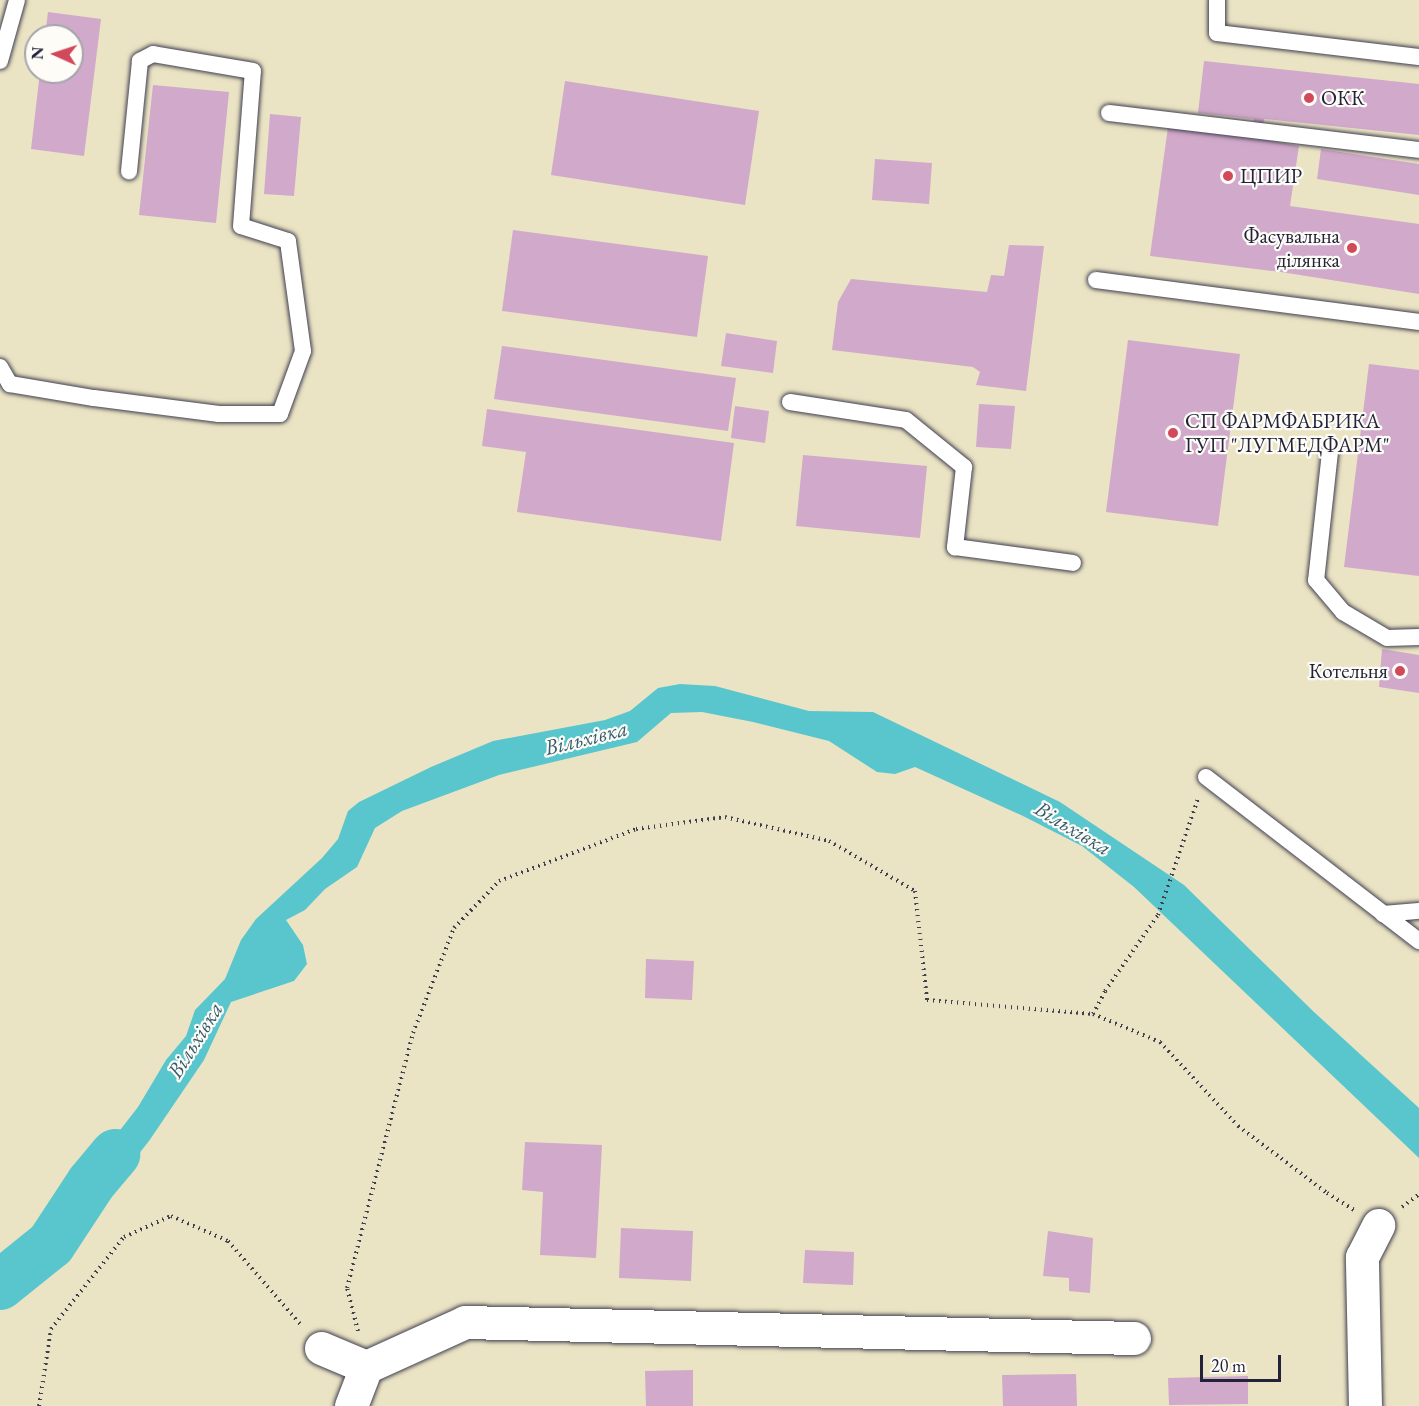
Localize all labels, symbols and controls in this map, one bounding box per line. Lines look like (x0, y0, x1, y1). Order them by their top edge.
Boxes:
north arrow (24, 24, 84, 84)
text: N (27, 46, 48, 60)
place label: ОКК (1321, 85, 1365, 111)
marker: ОКК (1302, 91, 1316, 105)
place label: ЦПИР (1240, 163, 1302, 189)
marker: ЦПИР (1221, 169, 1235, 183)
place label: Фасувальна ділянка (1243, 223, 1340, 273)
marker: Фасувальна ділянка (1345, 241, 1359, 255)
place label: СП ФАРМФАБРИКА ГУП "ЛУГМЕДФАРМ" (1185, 408, 1390, 458)
marker: СП ФАРМФАБРИКА ГУП "ЛУГМЕДФАРМ" (1166, 426, 1180, 440)
place label: Котельня (1309, 658, 1388, 684)
marker: Котельня (1393, 664, 1407, 678)
water label: Вільхівка (542, 715, 630, 761)
water label: Вільхівка (1030, 795, 1116, 861)
water label: Вільхівка (161, 997, 229, 1083)
scale bar (1203, 1343, 1284, 1381)
text: 20 m (1211, 1354, 1246, 1377)

